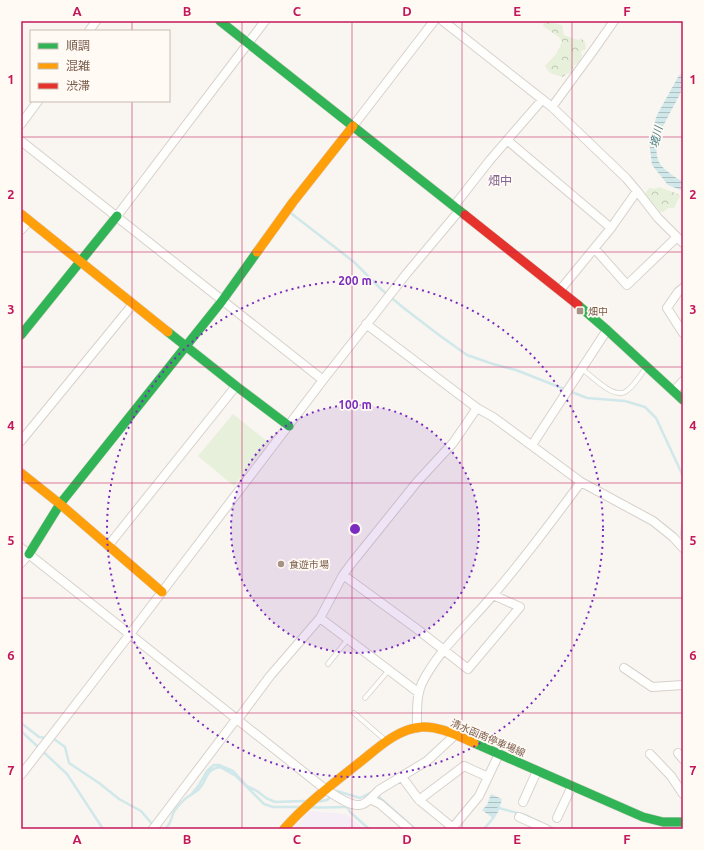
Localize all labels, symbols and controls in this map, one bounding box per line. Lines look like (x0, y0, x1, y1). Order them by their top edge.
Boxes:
text: A (72, 4, 82, 18)
text: B (183, 4, 192, 18)
text: C (293, 4, 302, 18)
text: D (402, 4, 412, 18)
text: E (513, 4, 521, 18)
text: F (623, 4, 631, 18)
legend (30, 30, 170, 102)
text: 順調 (66, 39, 90, 52)
text: 混雑 (66, 59, 90, 72)
text: 1 (7, 72, 15, 86)
text: 1 (689, 72, 697, 86)
text: 渋滞 (66, 79, 90, 92)
water label: 境川 (648, 124, 665, 149)
district label: 畑中 (488, 174, 512, 187)
text: 2 (7, 187, 15, 201)
text: 2 (689, 187, 697, 201)
text: 200 m (338, 274, 372, 287)
text: 3 (7, 302, 15, 316)
text: 3 (689, 302, 697, 316)
marker: 畑中 (575, 306, 585, 316)
place label: 畑中 (588, 306, 608, 317)
text: 100 m (338, 398, 372, 411)
text: 4 (7, 418, 15, 432)
text: 4 (689, 418, 697, 432)
centre of rings (348, 522, 362, 536)
text: 5 (7, 533, 15, 547)
text: 5 (689, 533, 697, 547)
marker: 食遊市場 (276, 559, 286, 569)
place label: 食遊市場 (289, 559, 329, 570)
text: 6 (7, 648, 15, 662)
text: 6 (689, 648, 697, 662)
street label: 清水函南停車場線 (449, 717, 527, 759)
text: 7 (7, 763, 15, 777)
text: 7 (689, 763, 697, 777)
text: A (72, 832, 82, 846)
text: B (183, 832, 192, 846)
text: C (293, 832, 302, 846)
text: D (402, 832, 412, 846)
text: E (513, 832, 521, 846)
text: F (623, 832, 631, 846)

